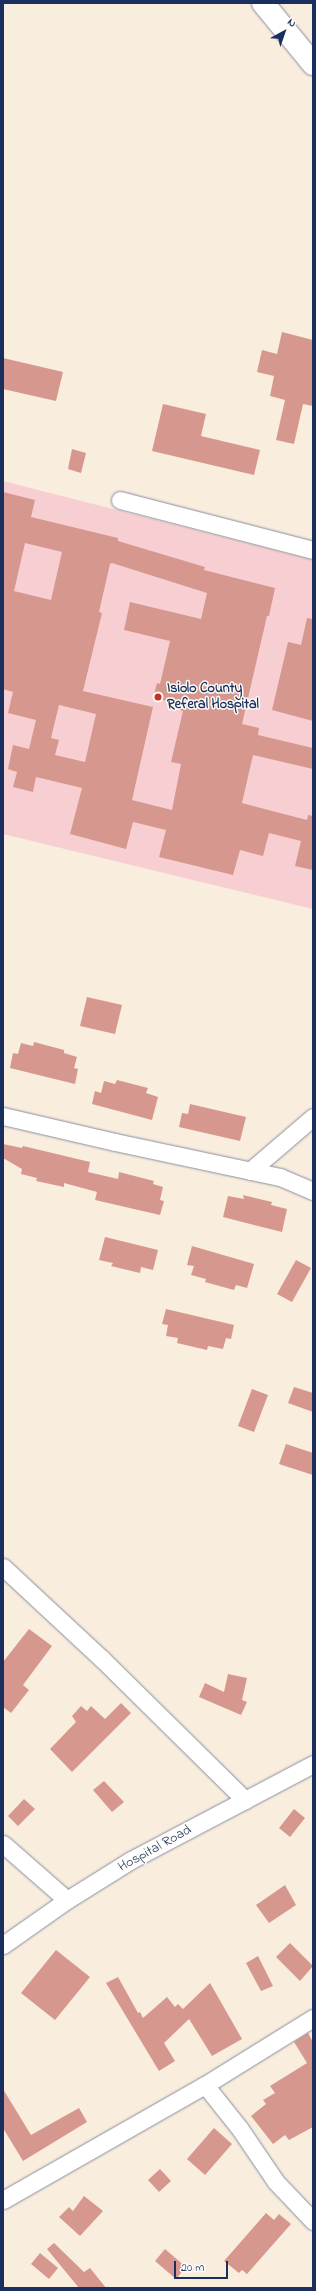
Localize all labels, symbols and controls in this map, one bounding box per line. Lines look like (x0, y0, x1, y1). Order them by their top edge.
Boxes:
north arrow (264, 12, 304, 52)
text: N (284, 14, 300, 31)
place label: Isiolo County Referal Hospital (167, 681, 259, 714)
marker: Isiolo County Referal Hospital (152, 691, 164, 703)
street label: Hospital Road (115, 1822, 195, 1876)
scale bar (176, 2253, 230, 2279)
text: 20 m (181, 2259, 204, 2277)

